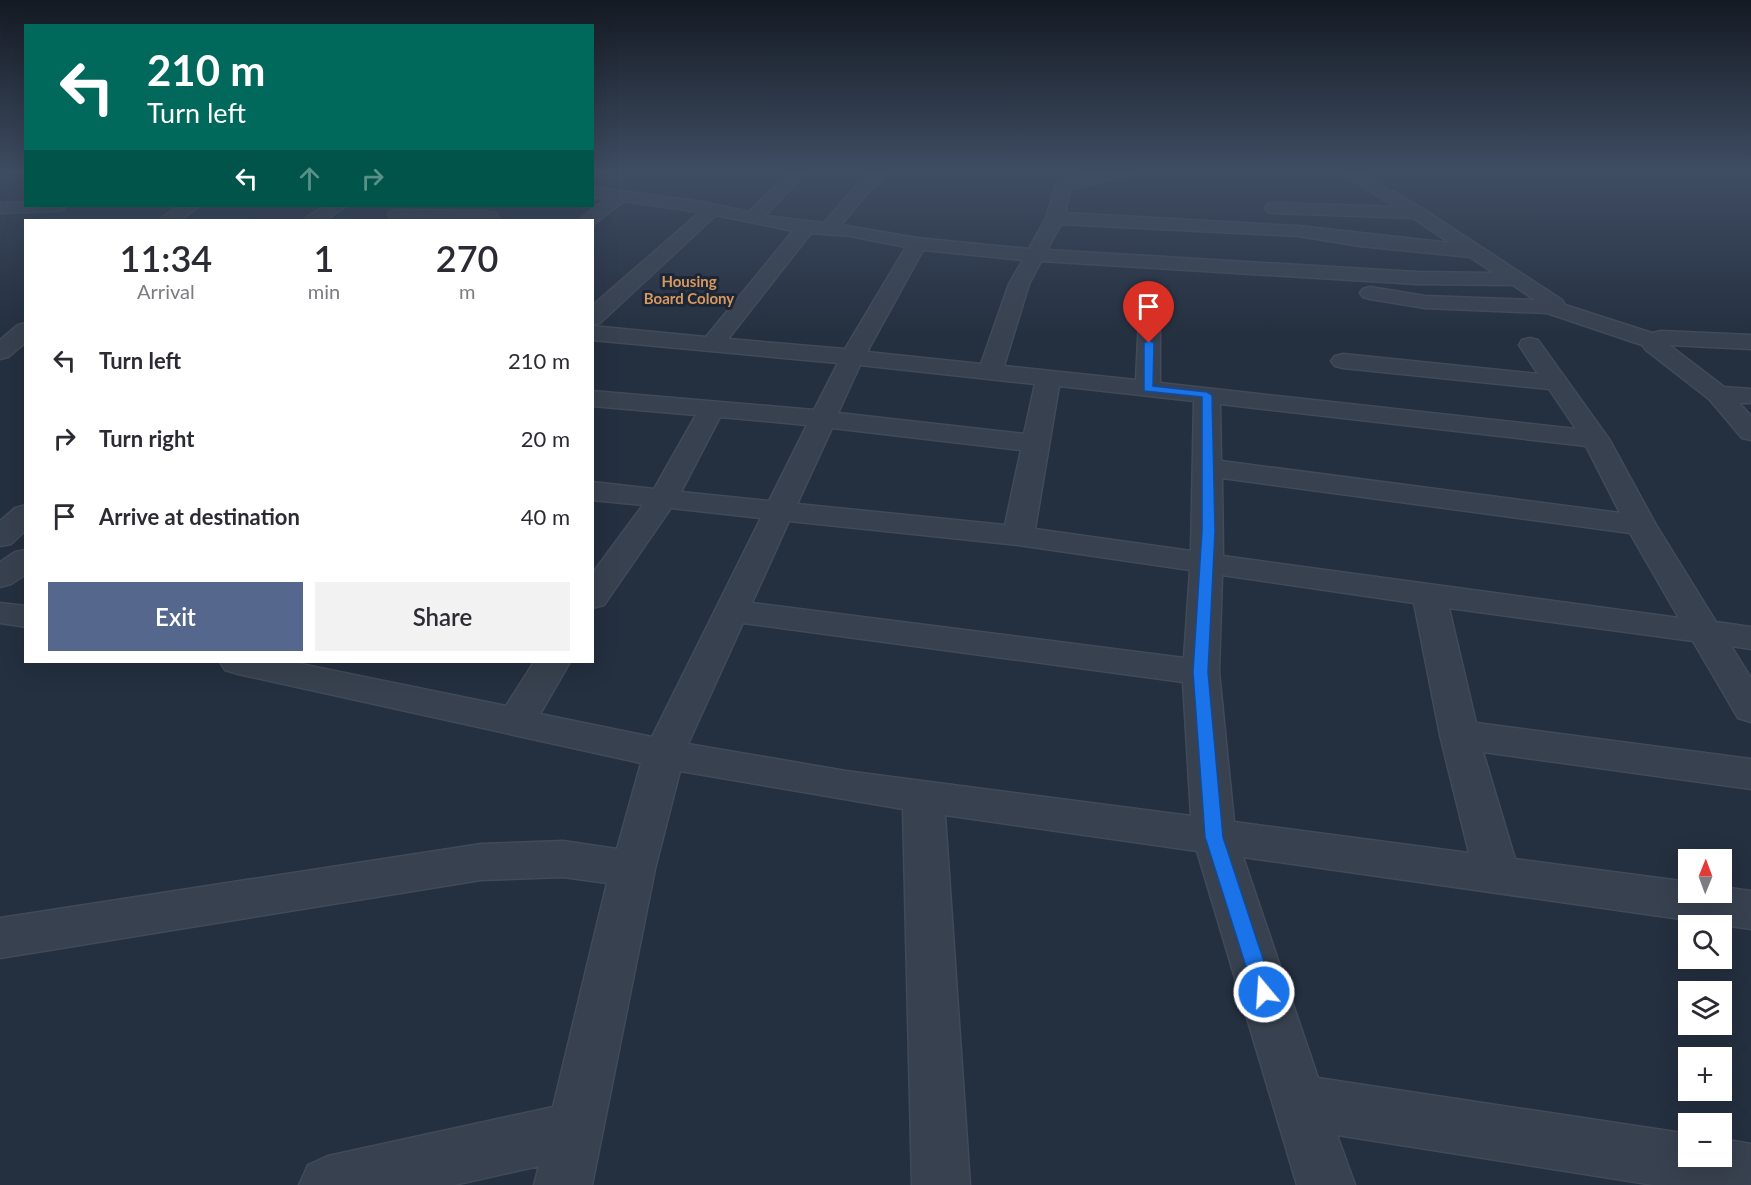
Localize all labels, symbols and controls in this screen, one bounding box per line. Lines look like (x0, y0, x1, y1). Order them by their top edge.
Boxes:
text: 210 m (147, 45, 265, 95)
icon: left (48, 48, 126, 126)
text: Turn left (147, 96, 246, 129)
icon: left (230, 162, 263, 195)
icon: ahead (293, 162, 326, 195)
icon: right (356, 162, 389, 195)
text: 11:34 (120, 236, 212, 280)
text: 1 (314, 236, 334, 280)
text: 270 (436, 236, 498, 280)
district label: Housing Board Colony (644, 272, 734, 307)
text: Arrival (137, 279, 195, 303)
text: min (308, 279, 340, 303)
text: m (459, 279, 475, 303)
pin (1123, 281, 1174, 343)
icon: arrive (1132, 290, 1165, 323)
icon: left (48, 344, 81, 377)
text: Turn left (99, 347, 181, 374)
text: 210 m (508, 347, 570, 374)
icon: right (48, 422, 81, 455)
text: Turn right (99, 425, 194, 452)
text: 20 m (521, 425, 570, 452)
icon: arrive (48, 500, 81, 533)
text: Arrive at destination (99, 503, 300, 530)
text: 40 m (521, 503, 570, 530)
button: Exit (48, 582, 303, 651)
button: Share (315, 582, 570, 651)
north arrow (1678, 849, 1732, 903)
map controls (1678, 849, 1732, 1167)
button: search (1678, 915, 1732, 969)
position arrow (1232, 960, 1296, 1024)
button: layers (1678, 981, 1732, 1035)
button: + (1678, 1047, 1732, 1101)
button: − (1678, 1113, 1732, 1167)

